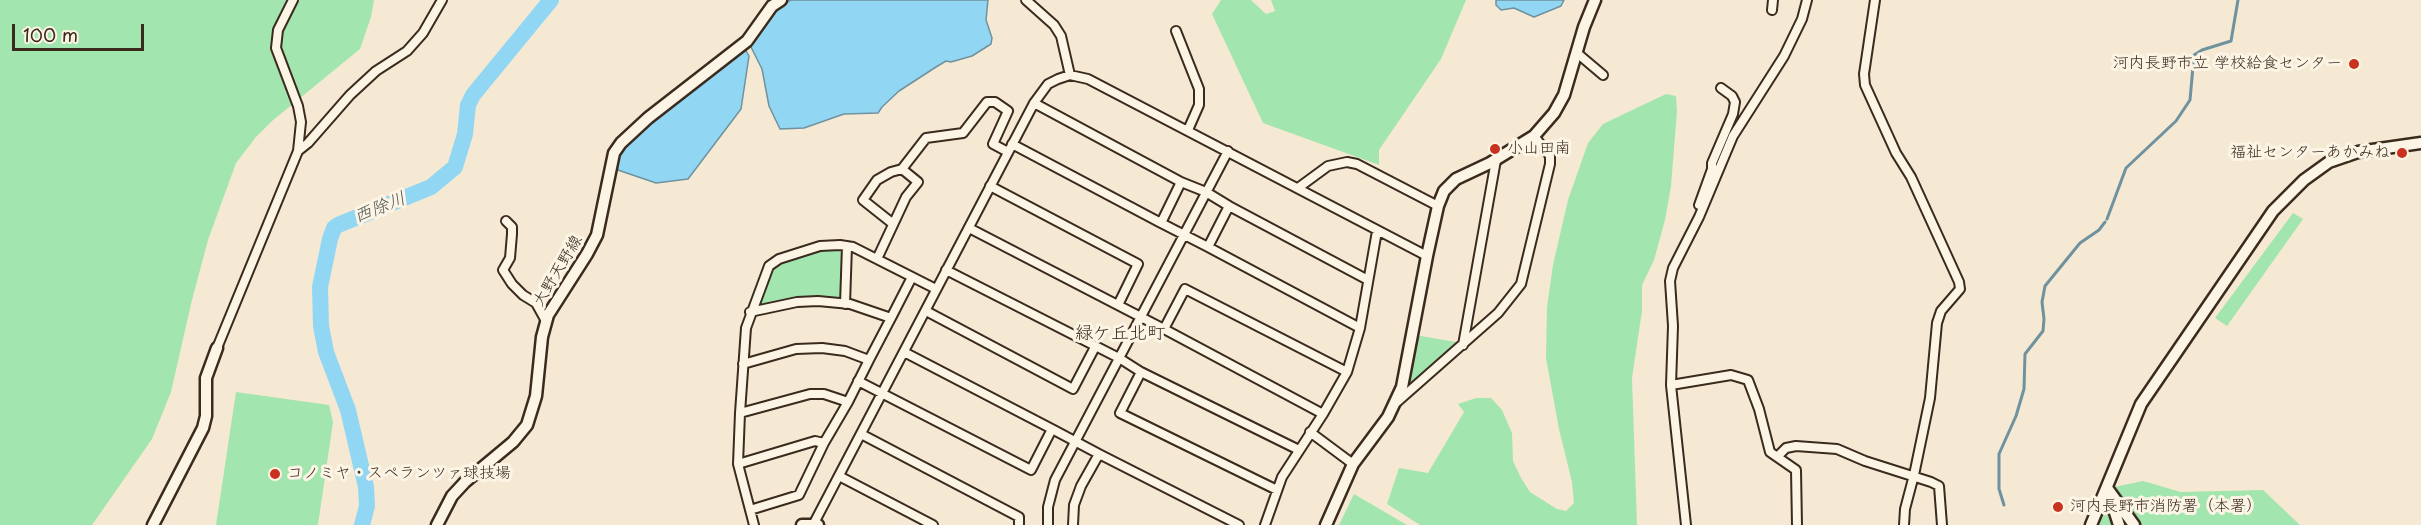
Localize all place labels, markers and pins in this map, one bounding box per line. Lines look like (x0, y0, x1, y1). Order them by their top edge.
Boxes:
place label: 河内長野市立 学校給食センター (2113, 54, 2342, 74)
marker: 河内長野市立 学校給食センター (2347, 57, 2361, 71)
place label: 小山田南 (1507, 139, 1571, 159)
marker: 小山田南 (1488, 142, 1502, 156)
place label: 福祉センターあかみね (2230, 143, 2390, 163)
marker: 福祉センターあかみね (2395, 146, 2409, 160)
place label: コノミヤ・スペランツァ球技場 (287, 464, 511, 484)
marker: コノミヤ・スペランツァ球技場 (268, 467, 282, 481)
place label: 河内長野市消防署（本署） (2070, 497, 2262, 517)
marker: 河内長野市消防署（本署） (2051, 500, 2065, 514)

